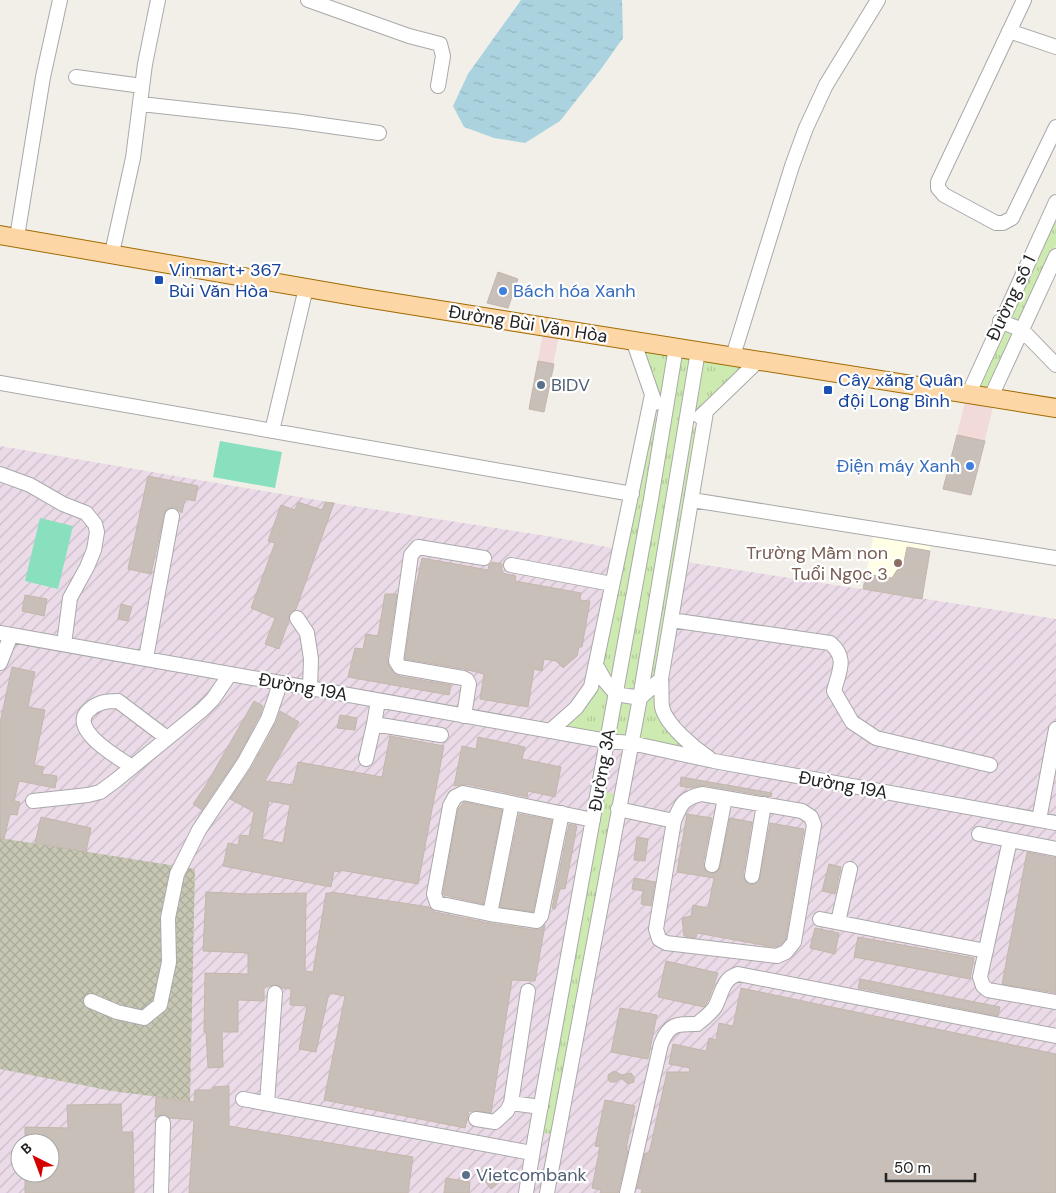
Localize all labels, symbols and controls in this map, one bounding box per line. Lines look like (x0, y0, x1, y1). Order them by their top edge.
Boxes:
street label: Đường số 1 (981, 251, 1041, 345)
place label: Vinmart+ 367 Bùi Văn Hòa (169, 258, 281, 303)
marker: Vinmart+ 367 Bùi Văn Hòa (153, 274, 165, 286)
place label: Bách hóa Xanh (513, 279, 636, 303)
marker: Bách hóa Xanh (497, 285, 509, 297)
street label: Đường Bùi Văn Hòa (447, 300, 609, 348)
place label: Cây xăng Quân đội Long Bình (838, 368, 963, 413)
place label: BIDV (551, 373, 590, 397)
marker: BIDV (535, 379, 547, 391)
marker: Cây xăng Quân đội Long Bình (822, 384, 834, 396)
place label: Điện máy Xanh (836, 454, 960, 478)
marker: Điện máy Xanh (964, 460, 976, 472)
place label: Trường Mầm non Tuổi Ngọc 3 (746, 541, 888, 586)
marker: Trường Mầm non Tuổi Ngọc 3 (892, 557, 904, 569)
street label: Đường 19A (257, 667, 349, 707)
street label: Đường 3A (583, 727, 621, 813)
street label: Đường 19A (797, 765, 889, 805)
north arrow (10, 1133, 60, 1183)
text: B (17, 1139, 36, 1158)
scale bar (886, 1150, 975, 1182)
text: 50 m (894, 1158, 931, 1178)
place label: Vietcombank (476, 1163, 587, 1187)
marker: Vietcombank (460, 1169, 472, 1181)

